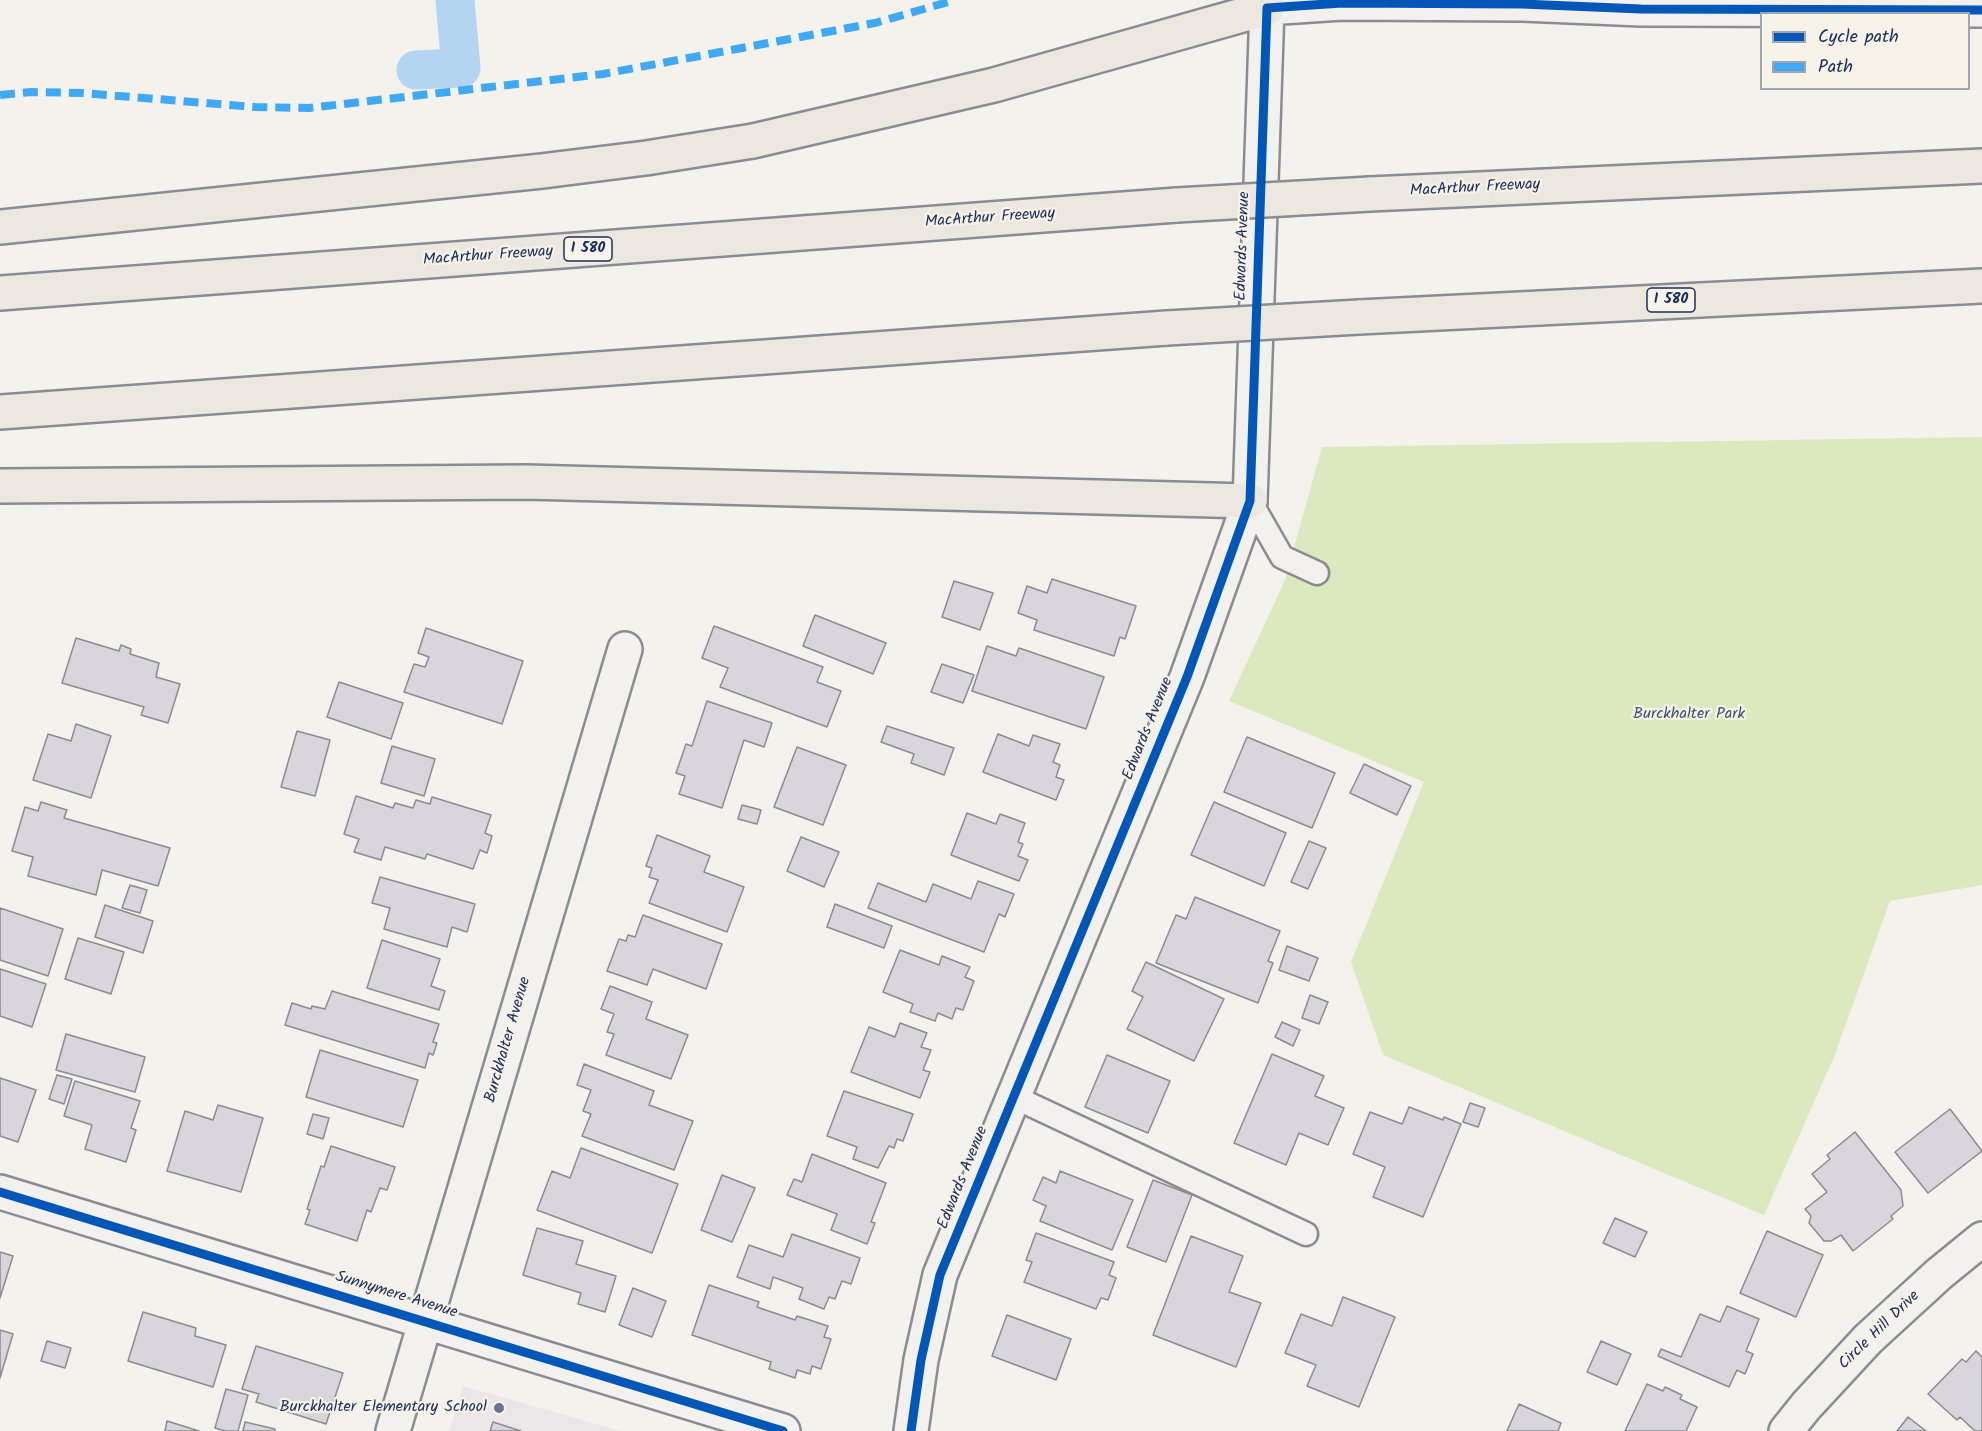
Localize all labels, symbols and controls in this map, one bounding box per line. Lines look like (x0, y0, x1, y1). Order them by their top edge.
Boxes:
legend (1760, 12, 1970, 90)
text: Cycle path (1818, 23, 1899, 52)
text: Path (1818, 53, 1853, 82)
street label: MacArthur Freeway (1409, 176, 1541, 202)
street label: Edwards Avenue (1232, 191, 1256, 301)
street label: MacArthur Freeway (924, 205, 1056, 233)
road number: I 580 (564, 237, 612, 261)
street label: MacArthur Freeway (422, 243, 554, 271)
road number: I 580 (1647, 288, 1695, 312)
street label: Edwards Avenue (1120, 675, 1178, 783)
park label: Burckhalter Park (1633, 705, 1745, 725)
street label: Burckhalter Avenue (482, 975, 536, 1105)
street label: Edwards Avenue (935, 1124, 993, 1232)
street label: Sunnymere Avenue (333, 1268, 459, 1324)
street label: Circle Hill Drive (1835, 1287, 1925, 1375)
place label: Burckhalter Elementary School (280, 1398, 487, 1418)
marker: Burckhalter Elementary School (492, 1401, 506, 1415)

